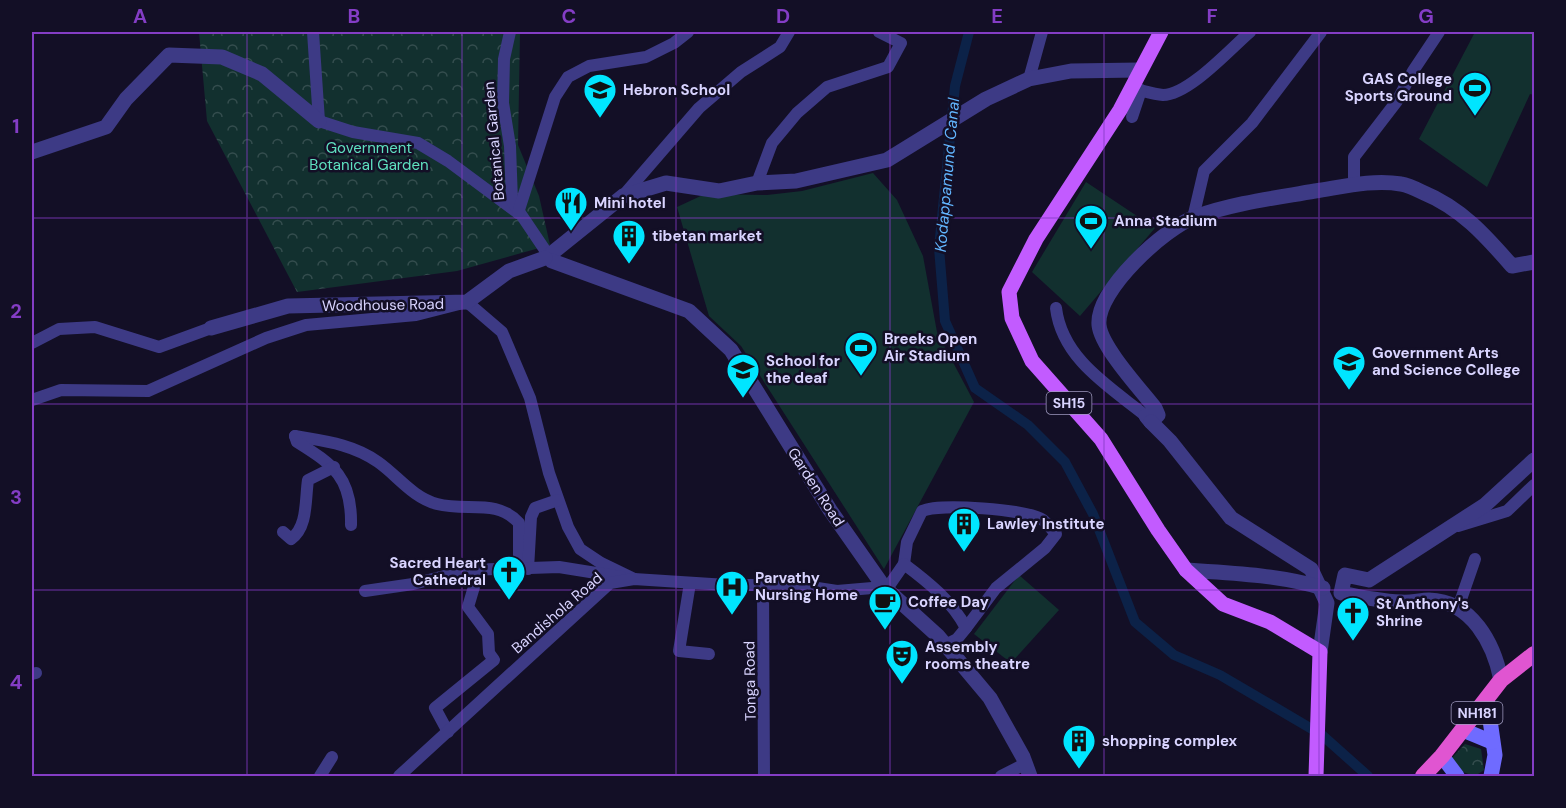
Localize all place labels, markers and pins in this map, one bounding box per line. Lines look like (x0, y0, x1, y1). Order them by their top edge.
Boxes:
place label: GAS College Sports Ground (1345, 69, 1452, 106)
sports icon: GAS College Sports Ground (1457, 70, 1493, 117)
school or university icon: Hebron School (582, 72, 618, 119)
place label: Hebron School (623, 80, 730, 100)
restaurant icon: Mini hotel (553, 185, 589, 232)
place label: Mini hotel (594, 193, 666, 213)
sports icon: Anna Stadium (1073, 203, 1109, 250)
place label: Anna Stadium (1114, 211, 1217, 231)
building icon: tibetan market (611, 218, 647, 265)
place label: tibetan market (652, 226, 762, 246)
place label: Breeks Open Air Stadium (884, 329, 977, 366)
sports icon: Breeks Open Air Stadium (843, 330, 879, 377)
place label: Government Arts and Science College (1372, 343, 1520, 380)
school or university icon: Government Arts and Science College (1331, 344, 1367, 391)
place label: School for the deaf (766, 351, 840, 388)
school or university icon: School for the deaf (725, 352, 761, 399)
building icon: Lawley Institute (946, 506, 982, 553)
place label: Lawley Institute (987, 514, 1104, 534)
place label: Sacred Heart Cathedral (389, 553, 486, 590)
church icon: Sacred Heart Cathedral (491, 554, 527, 601)
place label: Parvathy Nursing Home (755, 568, 858, 605)
hospital icon: Parvathy Nursing Home (714, 569, 750, 616)
cafe icon: Coffee Day (867, 584, 903, 631)
place label: Coffee Day (908, 592, 989, 612)
place label: St Anthony's Shrine (1376, 594, 1469, 631)
church icon: St Anthony's Shrine (1335, 595, 1371, 642)
place label: Assembly rooms theatre (925, 637, 1030, 674)
theatre icon: Assembly rooms theatre (884, 638, 920, 685)
building icon: shopping complex (1061, 723, 1097, 770)
place label: shopping complex (1102, 731, 1238, 751)

